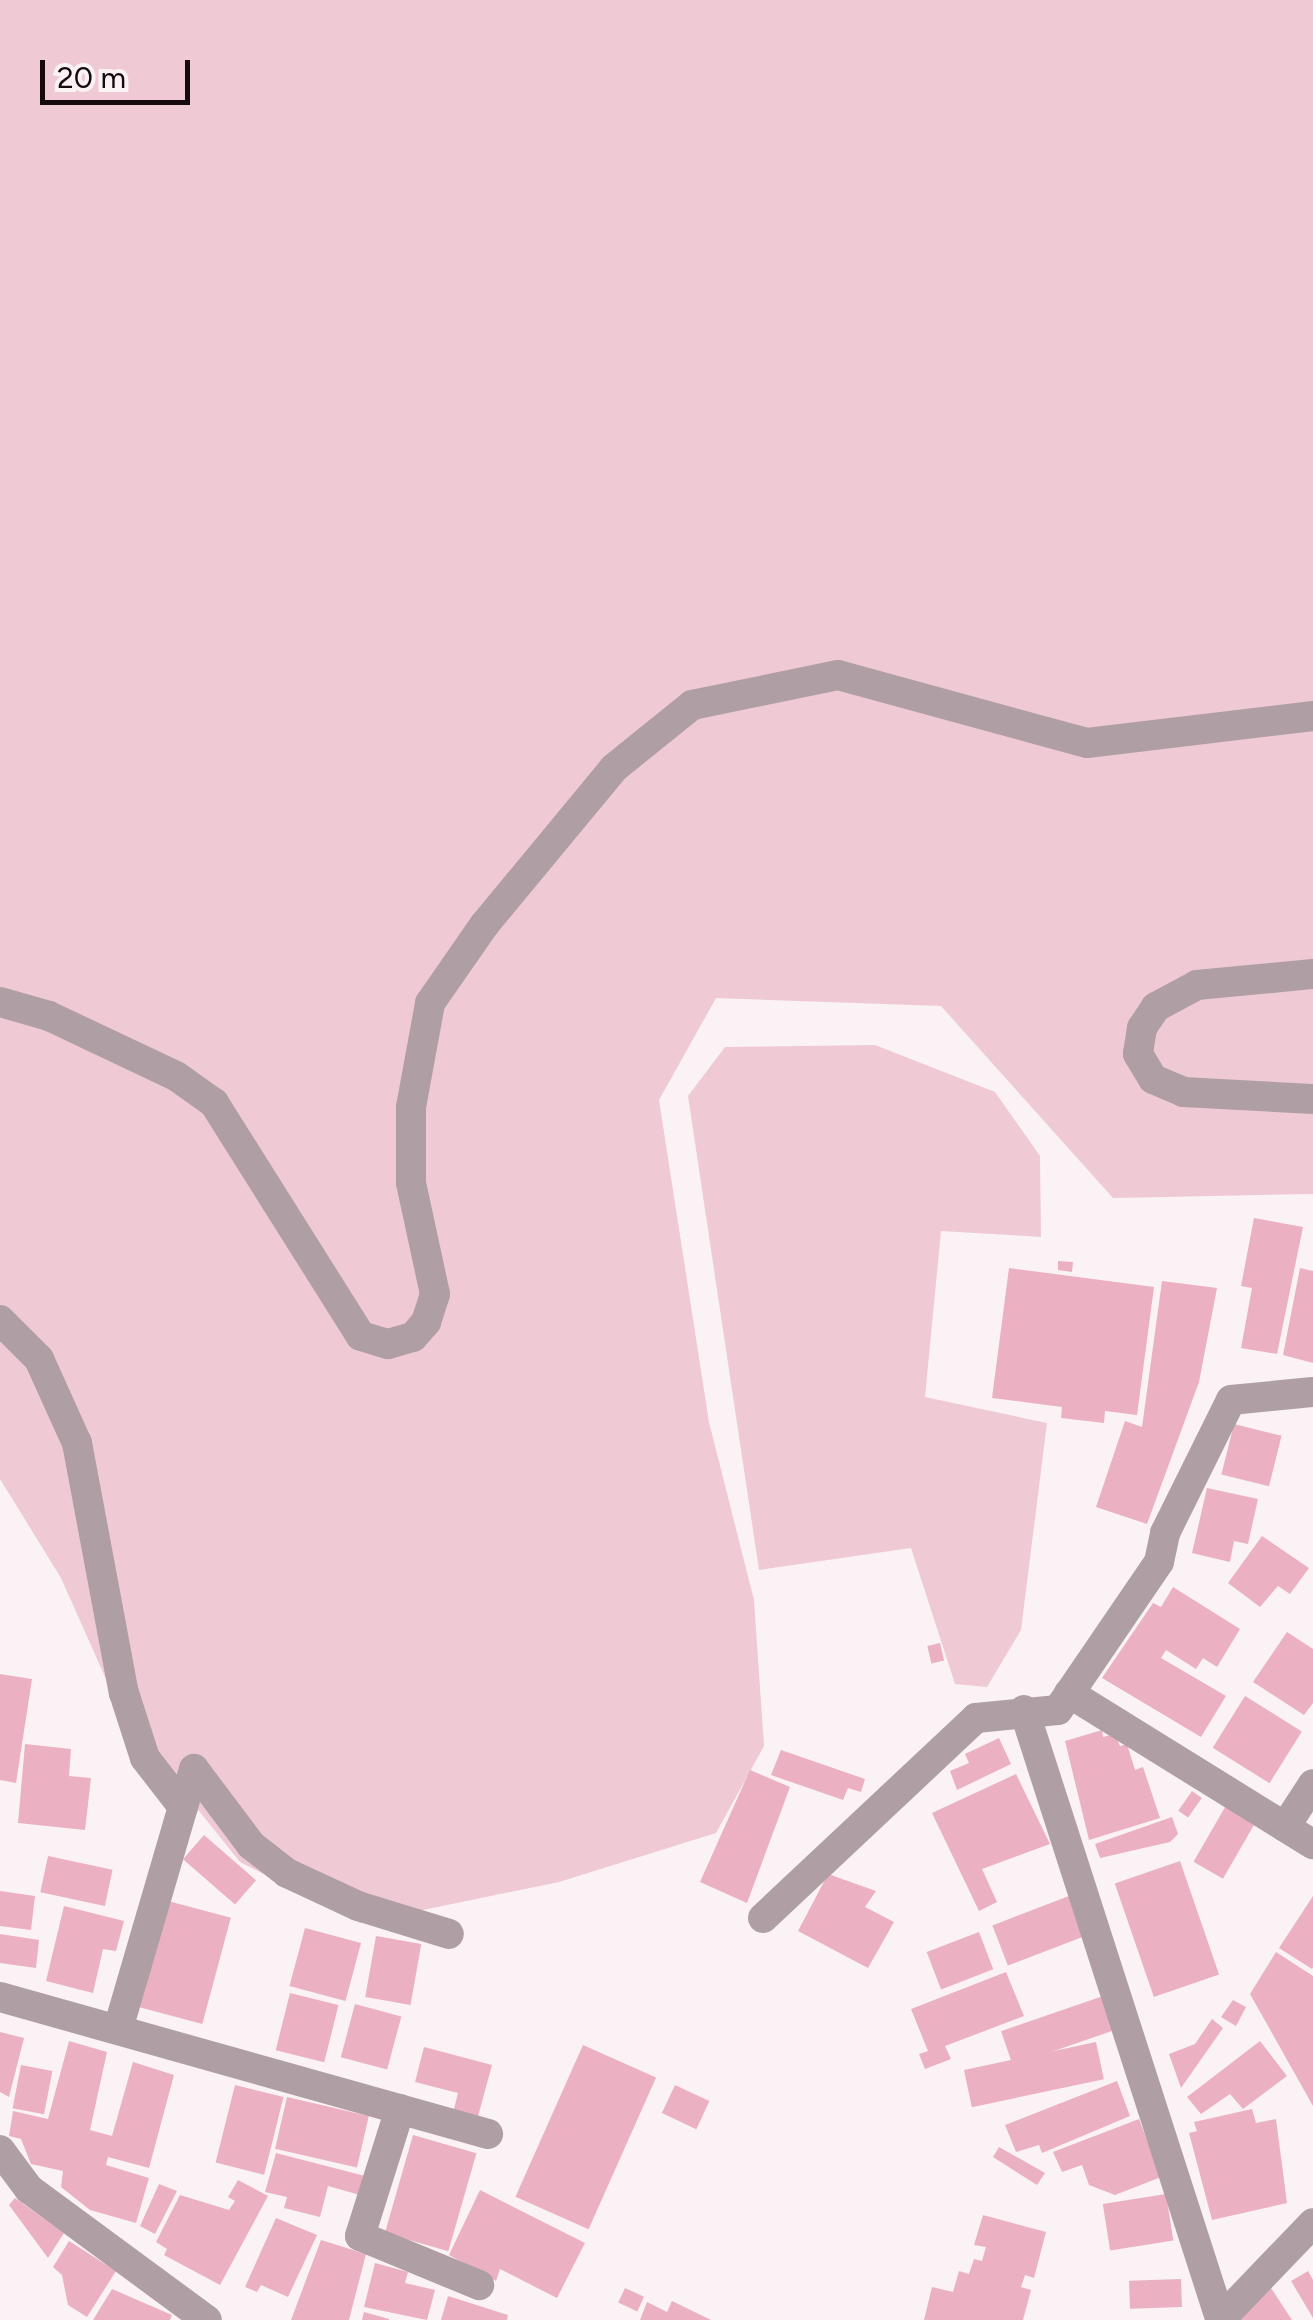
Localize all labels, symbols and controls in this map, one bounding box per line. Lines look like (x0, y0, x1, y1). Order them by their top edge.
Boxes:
scale bar (45, 40, 195, 102)
text: 20 m (57, 59, 126, 96)

